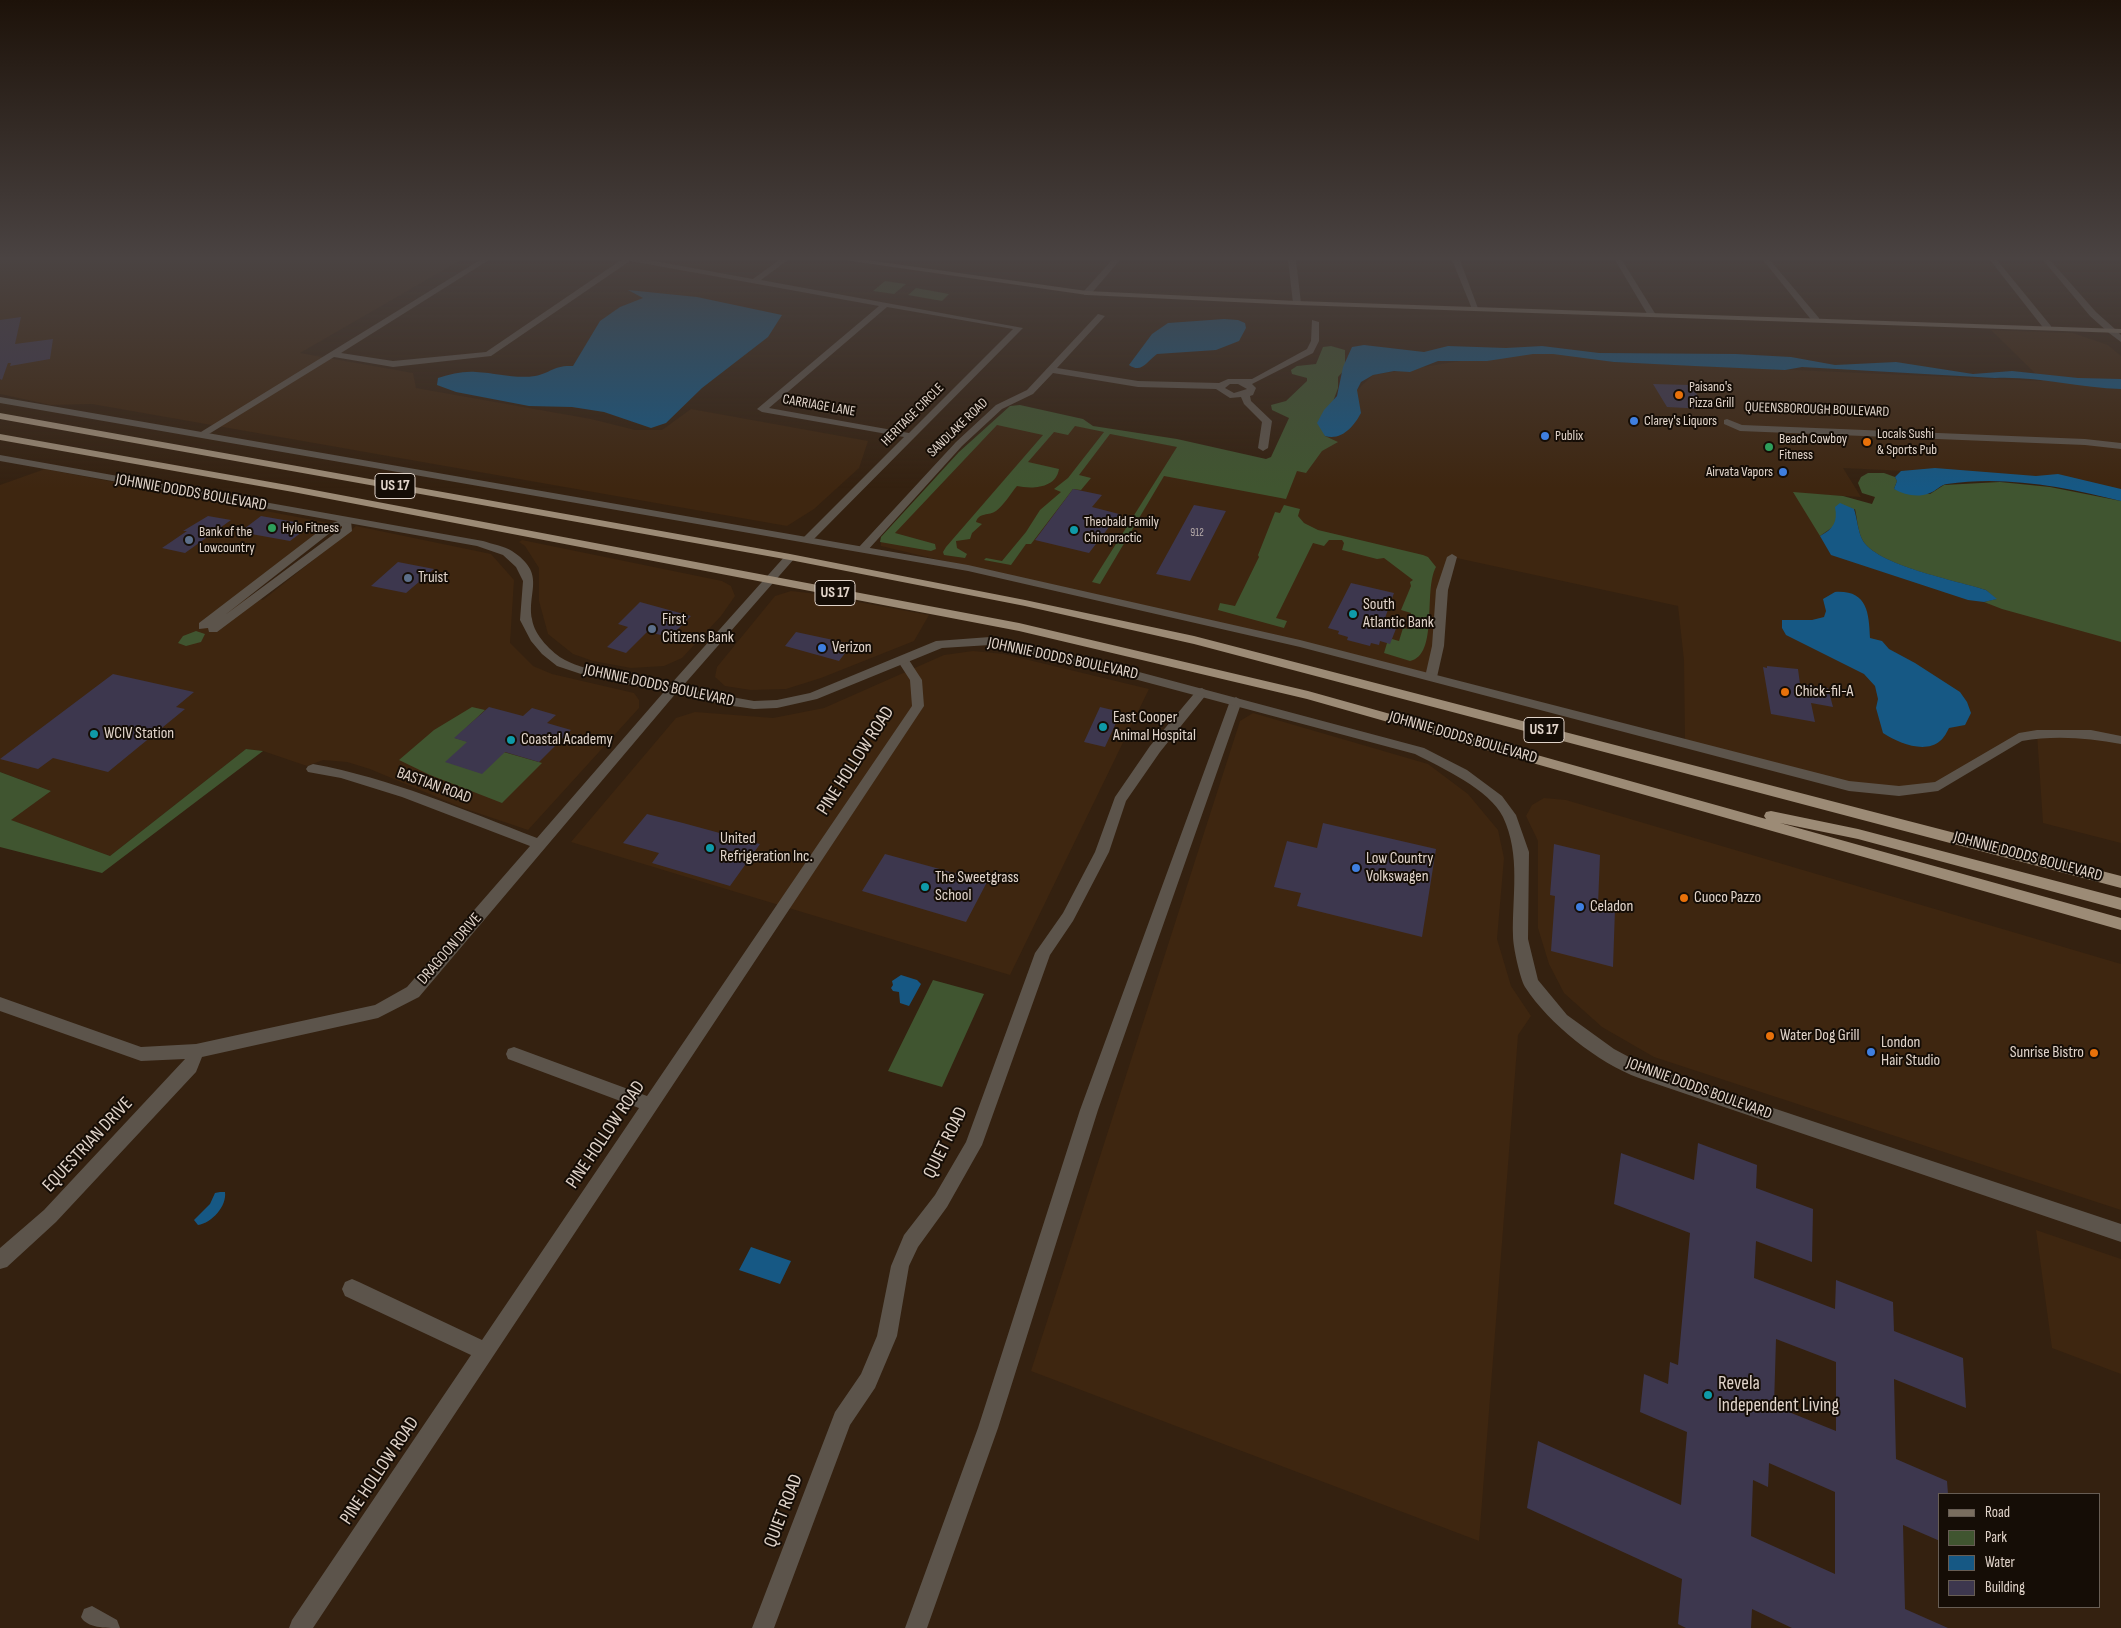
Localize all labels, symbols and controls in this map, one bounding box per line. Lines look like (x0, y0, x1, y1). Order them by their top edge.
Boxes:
place label: Paisano's Pizza Grill (1689, 379, 1734, 412)
street label: HERITAGE CIRCLE (878, 380, 948, 450)
marker: Paisano's Pizza Grill (1673, 389, 1685, 401)
street label: CARRIAGE LANE (781, 391, 857, 421)
street label: SANDLAKE ROAD (924, 395, 992, 461)
street label: QUEENSBOROUGH BOULEVARD (1745, 399, 1889, 421)
place label: Clarey's Liquors (1644, 413, 1717, 429)
marker: Clarey's Liquors (1628, 415, 1640, 427)
place label: Locals Sushi & Sports Pub (1877, 426, 1937, 458)
place label: Publix (1555, 428, 1583, 444)
marker: Publix (1539, 430, 1551, 442)
place label: Beach Cowboy Fitness (1779, 431, 1847, 464)
marker: Locals Sushi & Sports Pub (1861, 436, 1873, 448)
marker: Beach Cowboy Fitness (1763, 441, 1775, 453)
place label: Airvata Vapors (1706, 464, 1773, 480)
marker: Airvata Vapors (1777, 466, 1789, 478)
street label: JOHNNIE DODDS BOULEVARD (114, 470, 268, 516)
road number: US 17 (375, 474, 415, 498)
place label: Theobald Family Chiropractic (1084, 514, 1159, 546)
place label: Hylo Fitness (282, 520, 339, 536)
marker: Hylo Fitness (266, 522, 278, 534)
place label: Bank of the Lowcountry (199, 524, 255, 556)
marker: Theobald Family Chiropractic (1068, 524, 1080, 536)
house number: 912 (1190, 526, 1204, 540)
marker: Bank of the Lowcountry (183, 534, 195, 546)
place label: Truist (418, 568, 448, 588)
marker: Truist (402, 572, 414, 584)
road number: US 17 (815, 580, 855, 606)
place label: South Atlantic Bank (1363, 595, 1434, 633)
marker: South Atlantic Bank (1347, 608, 1359, 620)
place label: First Citizens Bank (662, 610, 734, 648)
marker: First Citizens Bank (646, 623, 658, 635)
street label: JOHNNIE DODDS BOULEVARD (986, 634, 1140, 684)
place label: Verizon (832, 638, 872, 658)
marker: Verizon (816, 642, 828, 654)
street label: JOHNNIE DODDS BOULEVARD (582, 661, 736, 711)
place label: Chick-fil-A (1795, 682, 1853, 702)
marker: Chick-fil-A (1779, 686, 1791, 698)
street label: PINE HOLLOW ROAD (812, 702, 900, 820)
place label: East Cooper Animal Hospital (1113, 708, 1196, 746)
street label: JOHNNIE DODDS BOULEVARD (1387, 708, 1539, 768)
road number: US 17 (1524, 718, 1564, 742)
marker: East Cooper Animal Hospital (1097, 721, 1109, 733)
place label: WCIV Station (104, 724, 174, 744)
marker: WCIV Station (88, 728, 100, 740)
place label: Coastal Academy (521, 730, 613, 750)
marker: Coastal Academy (505, 734, 517, 746)
street label: BASTIAN ROAD (394, 764, 474, 808)
street label: JOHNNIE DODDS BOULEVARD (1952, 828, 2104, 886)
place label: United Refrigeration Inc. (720, 829, 813, 867)
marker: United Refrigeration Inc. (704, 842, 716, 854)
place label: Low Country Volkswagen (1366, 849, 1434, 887)
marker: Low Country Volkswagen (1350, 862, 1362, 874)
place label: The Sweetgrass School (935, 868, 1019, 906)
marker: The Sweetgrass School (919, 881, 931, 893)
place label: Cuoco Pazzo (1694, 888, 1761, 908)
marker: Cuoco Pazzo (1678, 892, 1690, 904)
place label: Celadon (1590, 897, 1633, 917)
marker: Celadon (1574, 901, 1586, 913)
street label: DRAGOON DRIVE (414, 909, 486, 989)
place label: Water Dog Grill (1780, 1026, 1859, 1046)
marker: Water Dog Grill (1764, 1030, 1776, 1042)
place label: London Hair Studio (1881, 1033, 1940, 1071)
place label: Sunrise Bistro (2010, 1043, 2084, 1063)
marker: London Hair Studio (1865, 1046, 1877, 1058)
marker: Sunrise Bistro (2088, 1047, 2100, 1059)
street label: JOHNNIE DODDS BOULEVARD (1624, 1054, 1774, 1124)
street label: PINE HOLLOW ROAD (562, 1077, 650, 1193)
street label: EQUESTRIAN DRIVE (38, 1093, 138, 1197)
street label: QUIET ROAD (919, 1104, 973, 1182)
place label: Revela Independent Living (1718, 1373, 1839, 1417)
marker: Revela Independent Living (1702, 1389, 1714, 1401)
street label: PINE HOLLOW ROAD (336, 1413, 424, 1529)
street label: QUIET ROAD (760, 1471, 808, 1551)
legend (1938, 1493, 2101, 1608)
text: Road (1985, 1503, 2010, 1522)
text: Park (1985, 1528, 2007, 1547)
text: Water (1985, 1553, 2015, 1572)
text: Building (1985, 1578, 2025, 1597)

